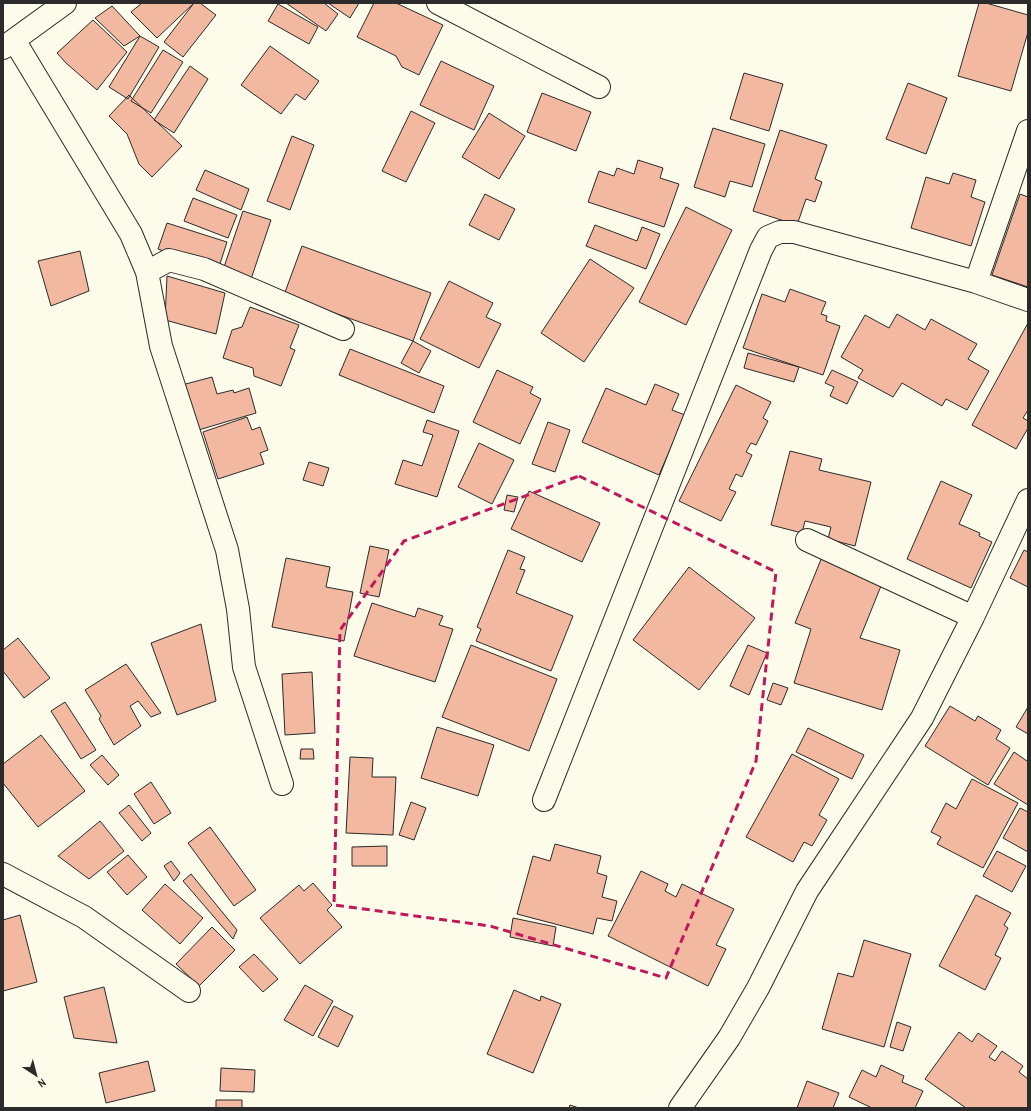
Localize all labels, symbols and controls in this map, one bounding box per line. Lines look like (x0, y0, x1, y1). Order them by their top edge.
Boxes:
north arrow (16, 1055, 56, 1095)
text: N (35, 1076, 49, 1091)

